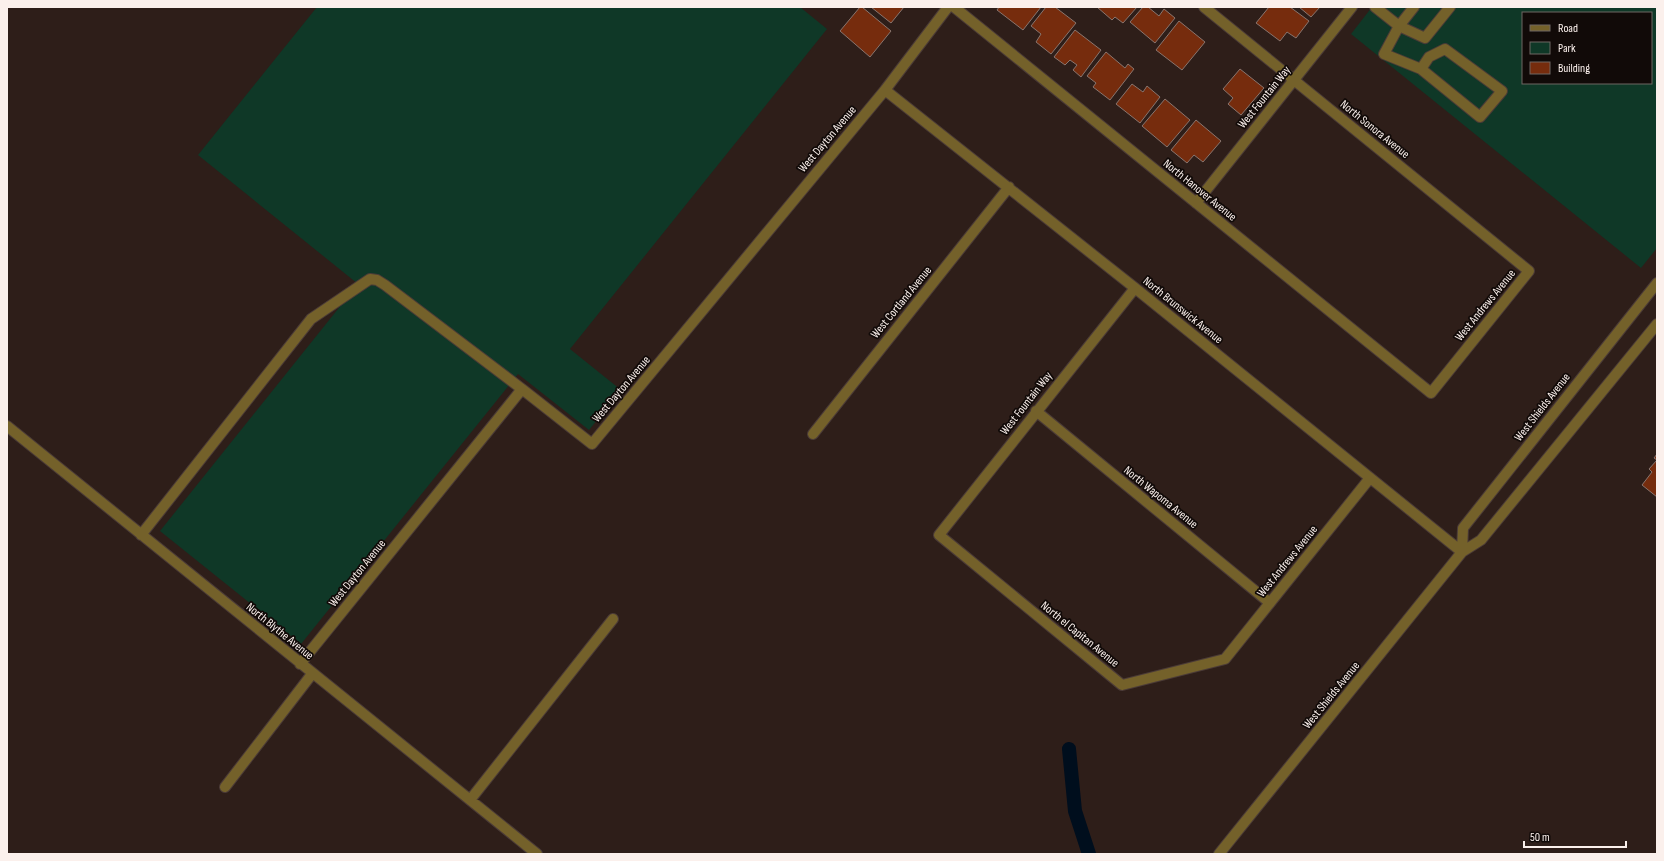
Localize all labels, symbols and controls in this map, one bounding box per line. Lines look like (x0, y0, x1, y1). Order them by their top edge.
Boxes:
legend (1522, 12, 1652, 84)
text: Road (1558, 21, 1578, 36)
text: Park (1558, 41, 1576, 56)
text: Building (1558, 61, 1590, 76)
street label: West Fountain Way (1235, 63, 1294, 132)
street label: North Sonora Avenue (1337, 97, 1412, 162)
street label: West Dayton Avenue (795, 103, 860, 176)
street label: North Hanover Avenue (1160, 156, 1240, 225)
street label: West Cortland Avenue (868, 263, 935, 341)
street label: West Andrews Avenue (1452, 266, 1519, 344)
street label: North Brunswick Avenue (1140, 274, 1226, 347)
street label: West Dayton Avenue (589, 353, 654, 426)
street label: West Fountain Way (997, 368, 1056, 438)
street label: West Shields Avenue (1511, 370, 1574, 444)
street label: North Wapoma Avenue (1121, 463, 1201, 532)
street label: West Andrews Avenue (1254, 522, 1321, 600)
street label: West Dayton Avenue (326, 536, 389, 610)
street label: North el Capitan Avenue (1038, 598, 1122, 671)
street label: North Blythe Avenue (243, 600, 317, 663)
street label: West Shields Avenue (1300, 658, 1363, 732)
scale bar (1524, 823, 1626, 849)
text: 50 m (1530, 830, 1550, 845)

